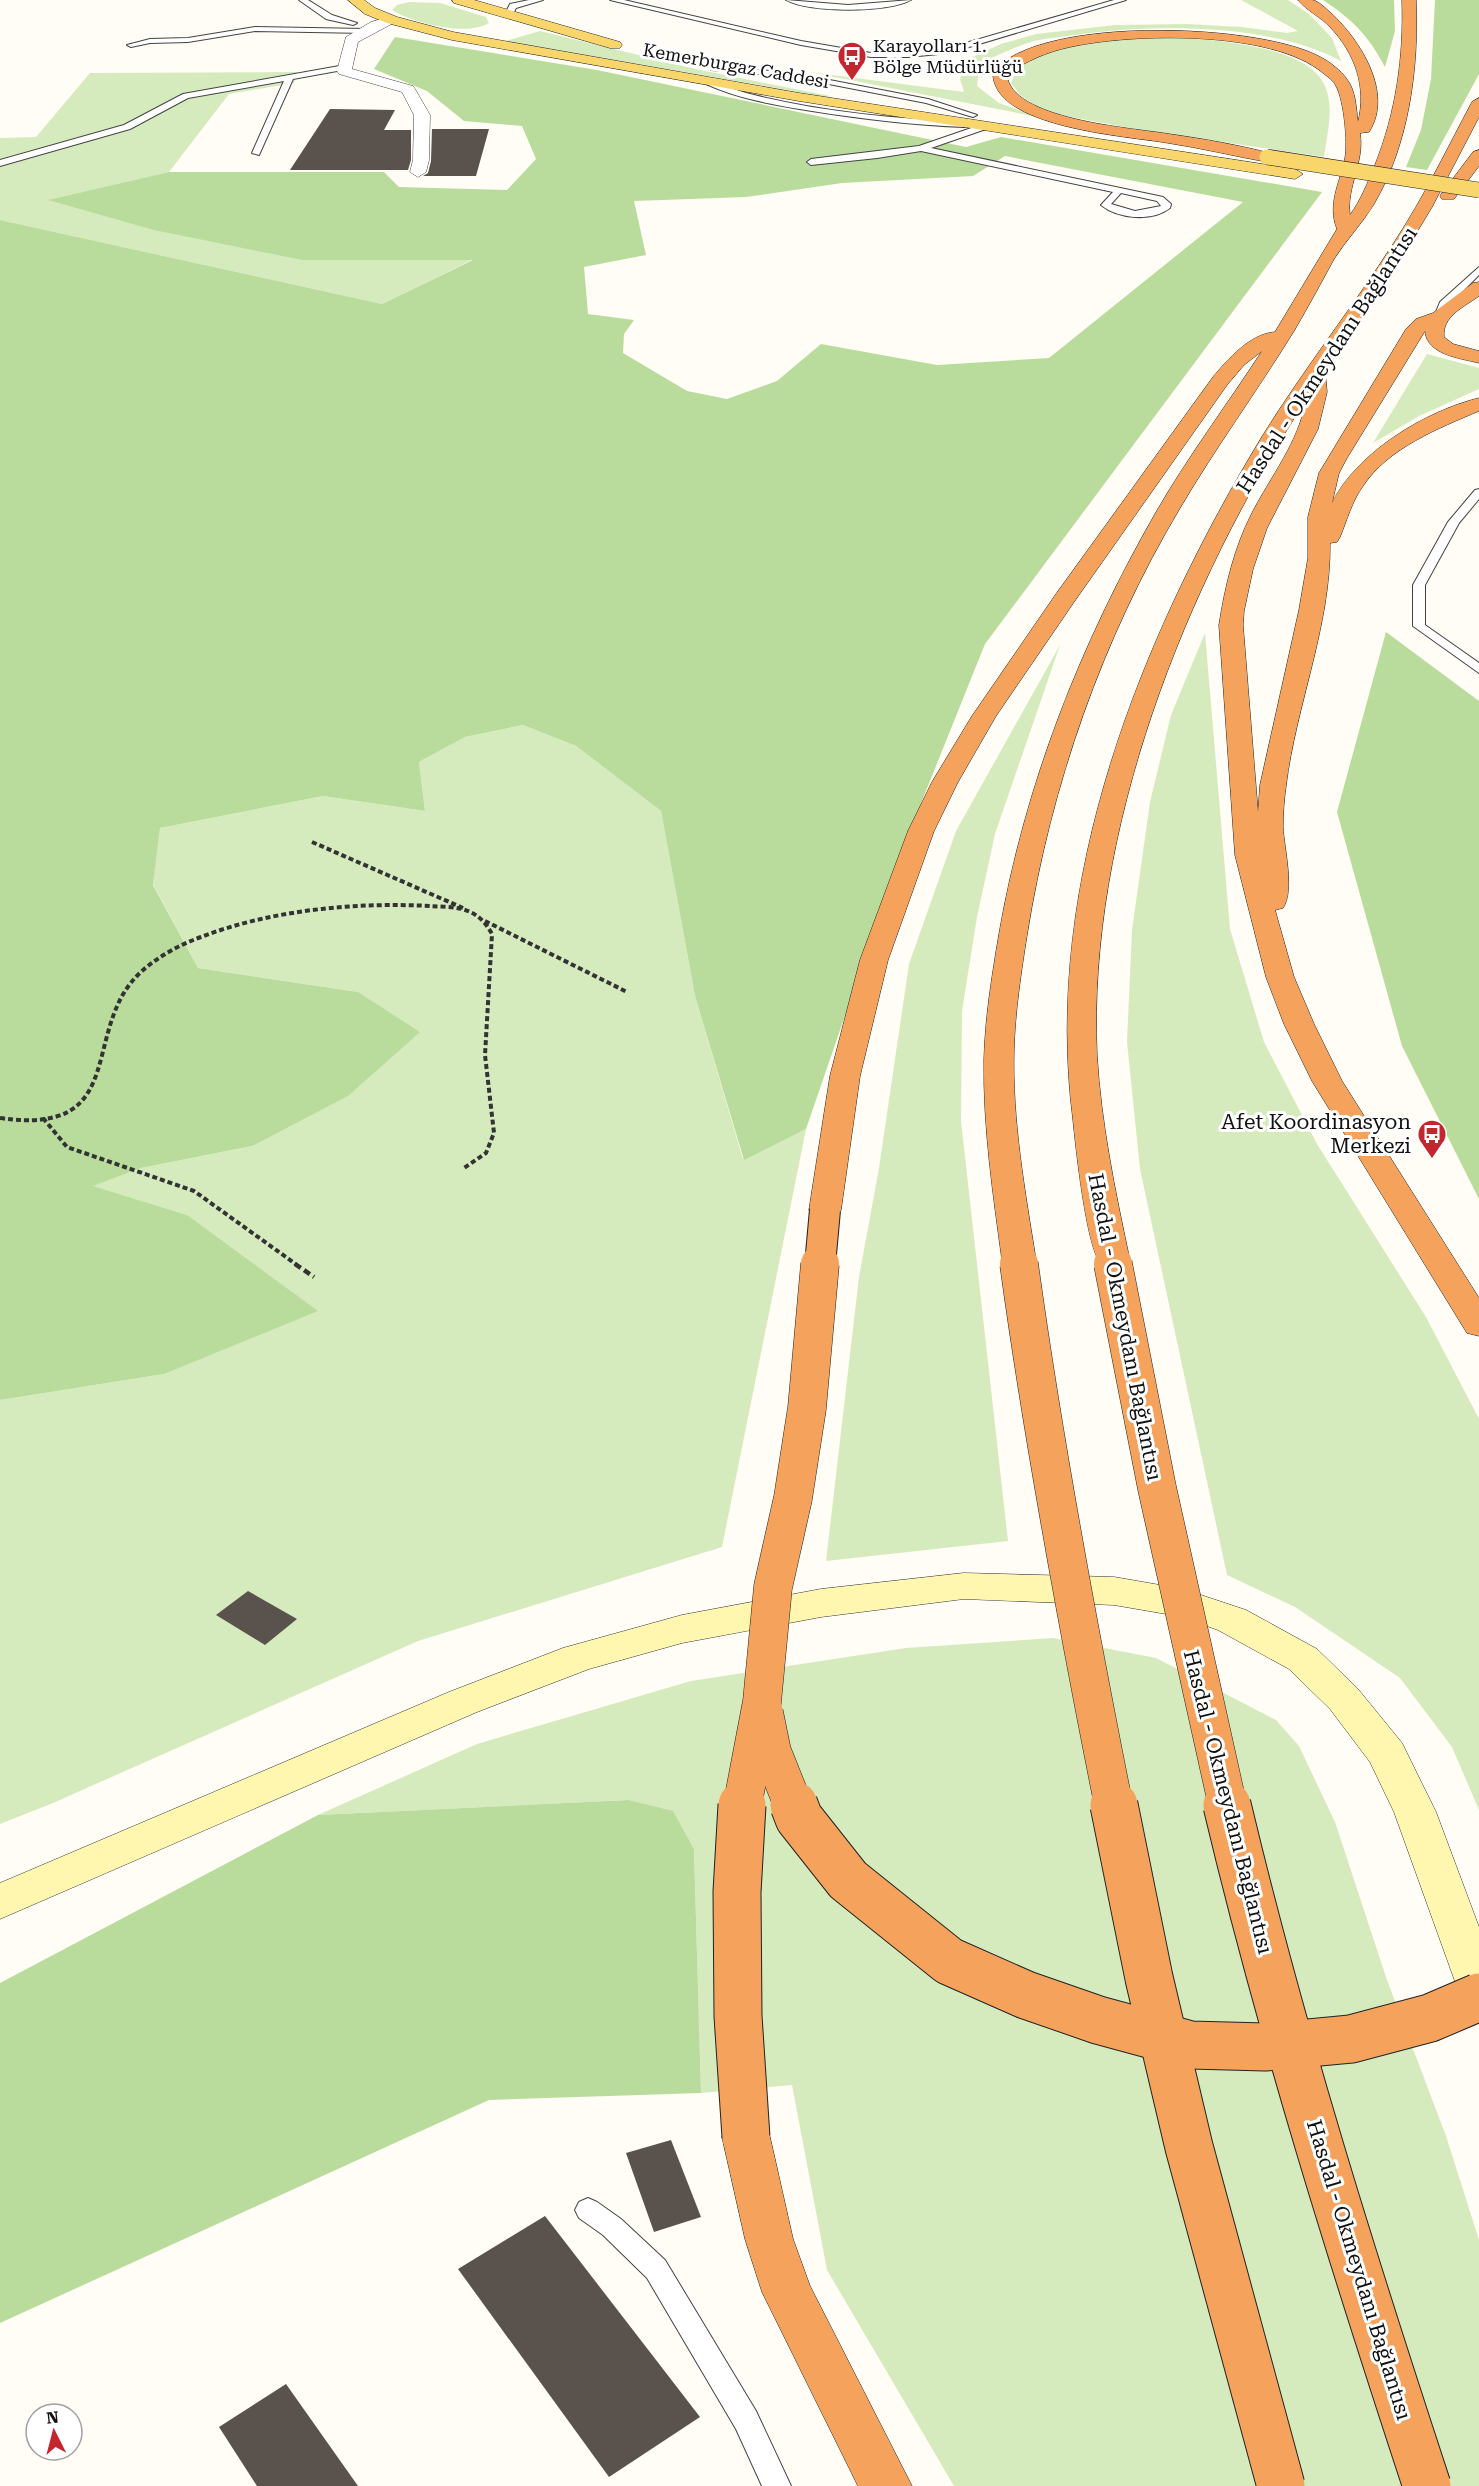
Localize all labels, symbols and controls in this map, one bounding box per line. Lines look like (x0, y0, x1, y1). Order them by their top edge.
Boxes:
place label: Karayolları 1. Bölge Müdürlüğü (873, 35, 1023, 77)
street label: Kemerburgaz Caddesi (641, 39, 831, 92)
bus stop icon: Karayolları 1. Bölge Müdürlüğü (836, 40, 868, 82)
street label: Hasdal - Okmeydanı Bağlantısı (1232, 222, 1422, 498)
place label: Afet Koordinasyon Merkezi (1221, 1110, 1411, 1158)
bus stop icon: Afet Koordinasyon Merkezi (1416, 1118, 1448, 1160)
street label: Hasdal - Okmeydanı Bağlantısı (1083, 1171, 1167, 1483)
street label: Hasdal - Okmeydanı Bağlantısı (1179, 1647, 1278, 1957)
street label: Hasdal - Okmeydanı Bağlantısı (1302, 2117, 1416, 2423)
north arrow (24, 2402, 84, 2462)
text: N (45, 2407, 60, 2428)

